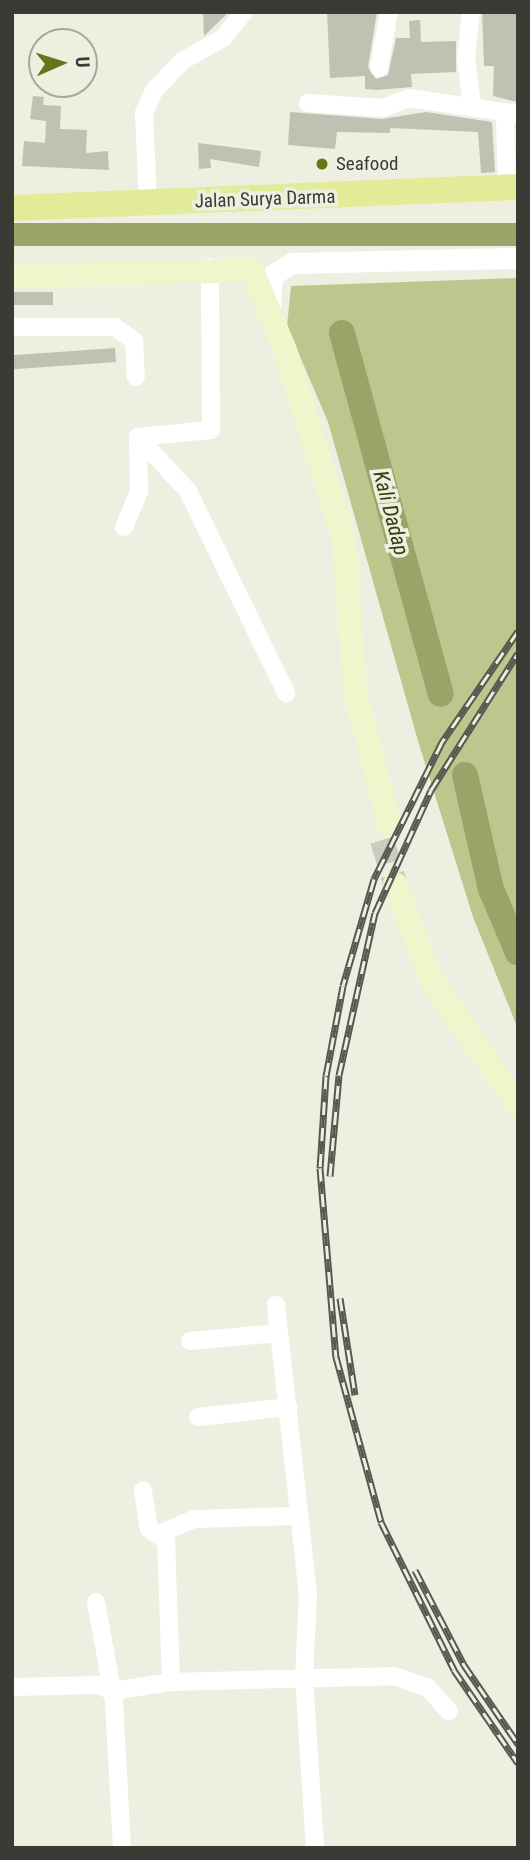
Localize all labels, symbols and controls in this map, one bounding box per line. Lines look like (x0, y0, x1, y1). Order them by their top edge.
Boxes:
north arrow (28, 28, 98, 98)
text: U (71, 56, 94, 68)
place label: Seafood (336, 153, 398, 175)
marker: Seafood (314, 156, 330, 172)
street label: Jalan Surya Darma (194, 185, 336, 213)
water label: Kali Dadap (368, 468, 414, 558)

